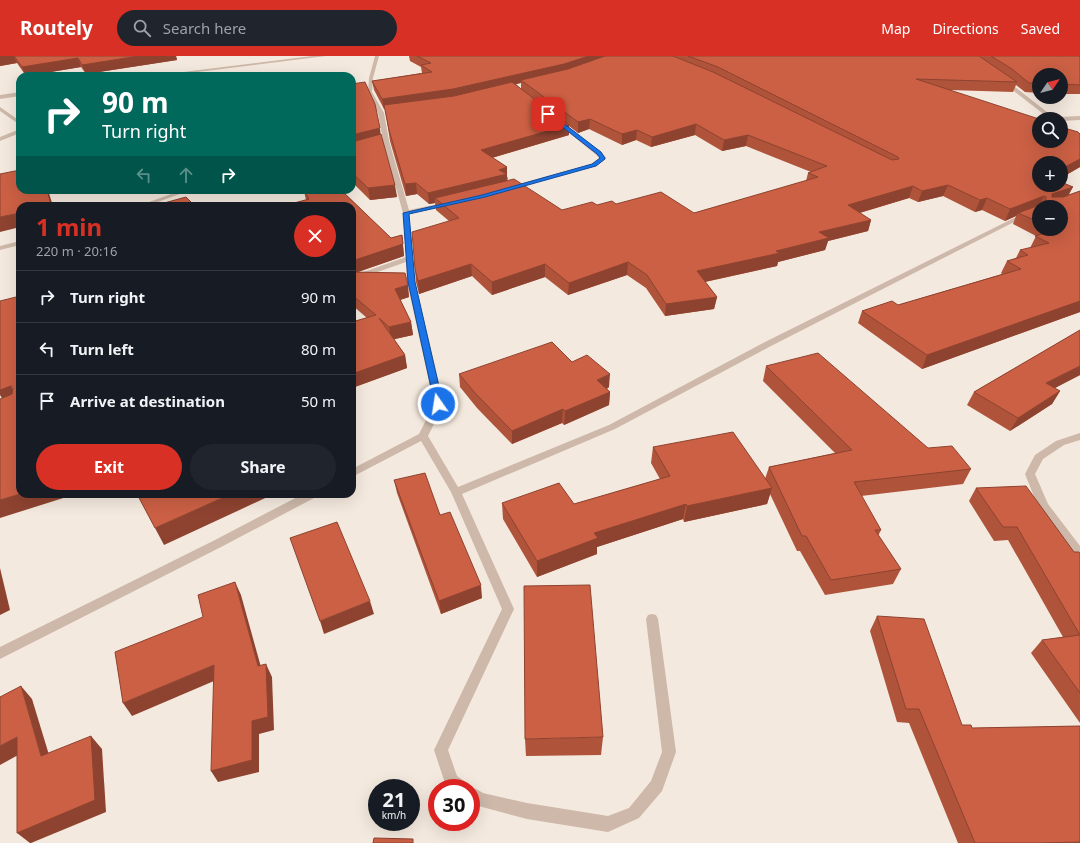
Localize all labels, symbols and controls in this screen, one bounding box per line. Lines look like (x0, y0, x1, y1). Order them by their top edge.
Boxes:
search box (117, 10, 397, 46)
text: Routely (20, 15, 93, 41)
icon: search (131, 17, 153, 39)
text: Search here (163, 18, 246, 38)
text: Map (881, 19, 910, 38)
text: Directions (932, 19, 999, 38)
text: Saved (1021, 19, 1060, 38)
north arrow (1032, 68, 1068, 104)
map controls (1032, 68, 1068, 236)
text: 90 m (102, 83, 169, 121)
icon: right (36, 88, 88, 140)
pin (531, 97, 565, 131)
icon: arrive (537, 103, 559, 125)
button: search (1032, 112, 1068, 148)
text: Turn right (102, 119, 186, 143)
button: + (1032, 156, 1068, 192)
icon: left (133, 164, 155, 186)
icon: ahead (175, 164, 197, 186)
icon: right (217, 164, 239, 186)
button: − (1032, 200, 1068, 236)
text: 1 min (36, 210, 102, 243)
button: close (294, 215, 336, 257)
text: 220 m · 20:16 (36, 242, 117, 260)
icon: right (36, 286, 58, 308)
text: Turn right (70, 287, 145, 307)
text: 90 m (301, 287, 336, 307)
icon: left (36, 338, 58, 360)
text: Turn left (70, 339, 134, 359)
text: 80 m (301, 339, 336, 359)
position arrow (417, 383, 459, 425)
icon: arrive (36, 390, 58, 412)
text: Arrive at destination (70, 391, 225, 411)
text: 50 m (301, 391, 336, 411)
button: Exit (36, 444, 182, 490)
button: Share (190, 444, 336, 490)
speed limit sign: 30 (428, 779, 480, 831)
text: 21 (383, 786, 405, 813)
text: km/h (382, 808, 406, 822)

